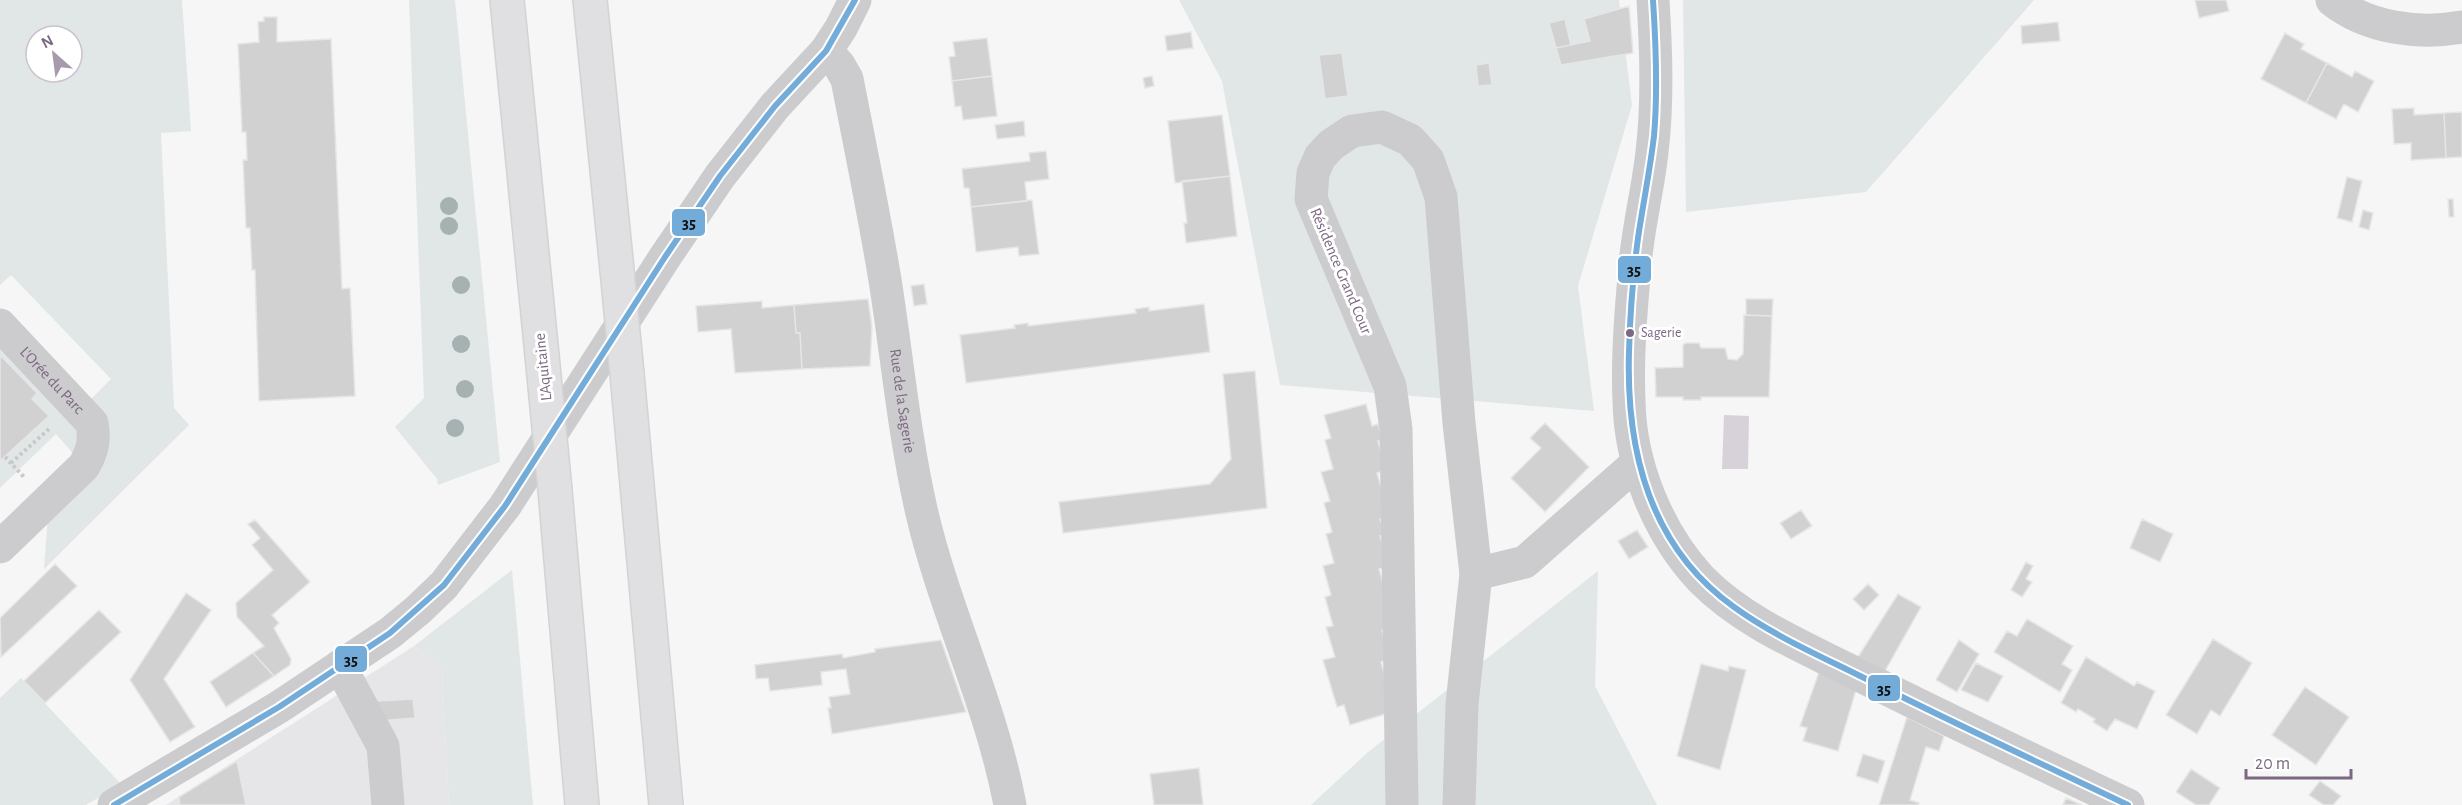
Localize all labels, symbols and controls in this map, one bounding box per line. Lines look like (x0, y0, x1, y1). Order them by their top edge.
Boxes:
north arrow (24, 24, 84, 84)
text: N (39, 32, 56, 51)
street label: Résidence Grand Cour (1307, 206, 1375, 337)
line badge: 35 (671, 208, 706, 237)
text: 35 (682, 215, 696, 231)
line badge: 35 (1617, 255, 1652, 284)
text: 35 (1627, 262, 1641, 278)
place label: Sagerie (1641, 326, 1681, 340)
marker: Sagerie (1624, 327, 1636, 339)
street label: L'Aquitaine (531, 332, 555, 402)
street label: L'Orée du Parc (17, 344, 87, 417)
street label: Rue de la Sagerie (887, 348, 918, 454)
line badge: 35 (334, 645, 368, 673)
text: 35 (344, 652, 358, 668)
line badge: 35 (1867, 674, 1901, 702)
text: 35 (1877, 681, 1891, 697)
scale bar (2246, 742, 2351, 780)
text: 20 m (2255, 755, 2290, 773)

